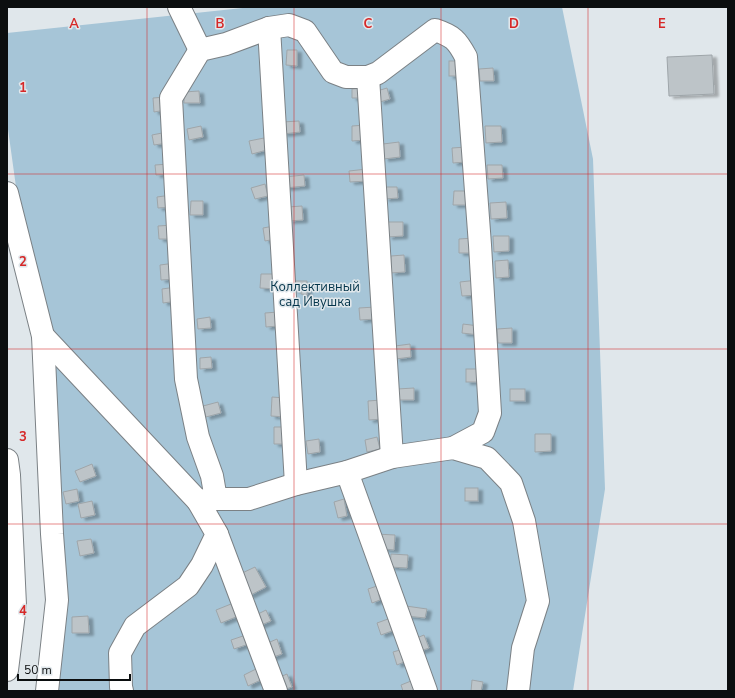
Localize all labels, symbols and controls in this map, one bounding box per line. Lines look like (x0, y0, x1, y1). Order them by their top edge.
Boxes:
text: A (69, 15, 79, 33)
text: B (216, 15, 225, 33)
text: C (364, 15, 373, 33)
text: D (509, 15, 519, 33)
text: E (658, 15, 666, 33)
text: 1 (19, 79, 27, 97)
text: 2 (19, 253, 27, 271)
park label: Коллективный сад Ивушка (270, 278, 360, 311)
text: 3 (19, 428, 27, 446)
text: 4 (19, 602, 27, 620)
scale bar (18, 656, 130, 682)
text: 50 m (24, 662, 52, 678)

